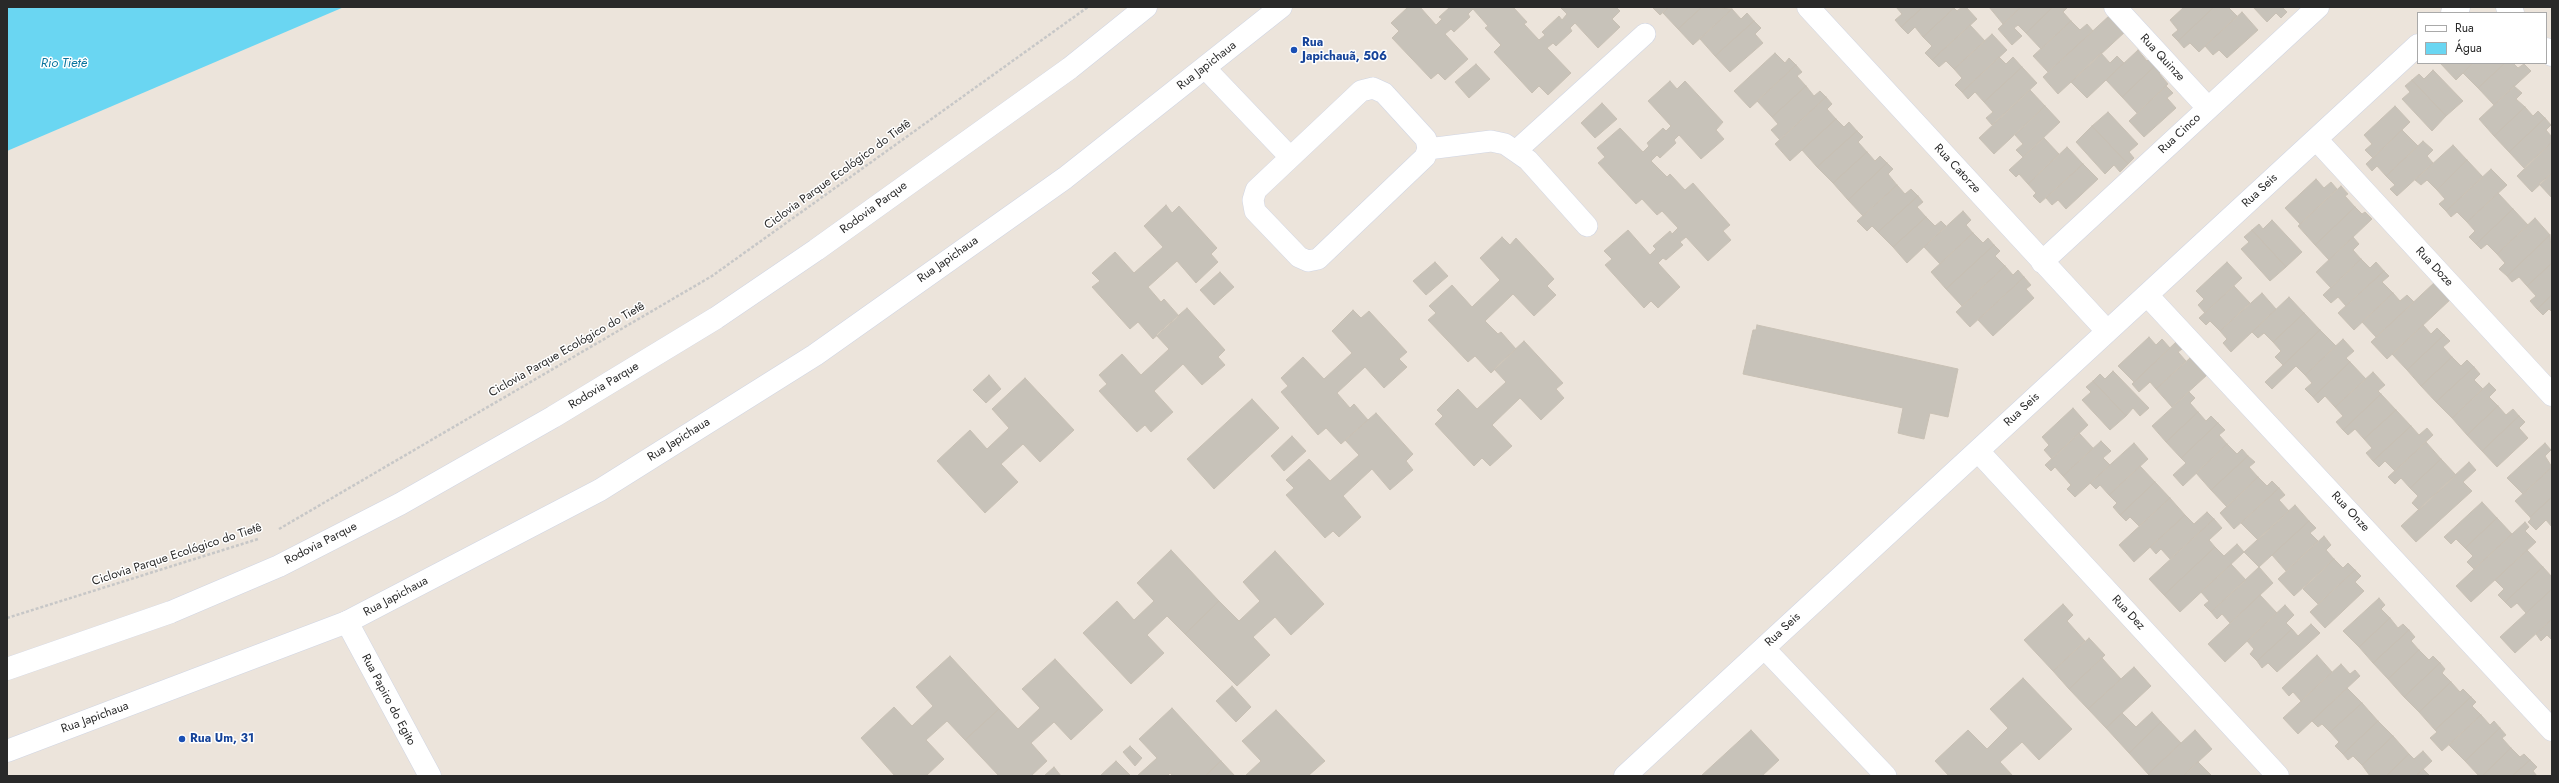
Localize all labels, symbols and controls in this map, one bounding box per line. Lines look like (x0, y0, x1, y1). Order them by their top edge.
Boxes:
legend (2417, 12, 2547, 64)
text: Rua (2455, 19, 2474, 37)
street label: Rua Quinze (2137, 31, 2187, 85)
place label: Rua Japichauã, 506 (1302, 36, 1387, 64)
street label: Rua Japichaua (1175, 39, 1239, 93)
text: Água (2455, 39, 2482, 57)
marker: Rua Japichauã, 506 (1289, 45, 1299, 55)
water label: Rio Tietê (41, 56, 87, 72)
street label: Rua Cinco (2156, 111, 2204, 157)
street label: Ciclovia Parque Ecológico do Tietê (762, 117, 914, 233)
street label: Rua Catorze (1931, 141, 1983, 197)
street label: Rua Seis (2239, 171, 2281, 211)
street label: Rodovia Parque (838, 179, 910, 237)
street label: Rua Japichaua (915, 234, 981, 286)
street label: Rua Doze (2412, 244, 2456, 290)
street label: Ciclovia Parque Ecológico do Tietê (486, 299, 648, 401)
street label: Rodovia Parque (566, 359, 642, 413)
street label: Rua Seis (2001, 390, 2043, 430)
street label: Rua Japichaua (645, 415, 713, 465)
street label: Rua Onze (2328, 489, 2372, 535)
street label: Rodovia Parque (282, 520, 360, 568)
street label: Ciclovia Parque Ecológico do Tietê (90, 521, 264, 589)
street label: Rua Japichaua (361, 574, 431, 620)
street label: Rua Dez (2108, 593, 2148, 633)
street label: Rua Seis (1762, 610, 1804, 650)
street label: Rua Papiro do Egito (358, 652, 418, 748)
street label: Rua Japichaua (59, 699, 131, 737)
place label: Rua Um, 31 (190, 732, 254, 746)
marker: Rua Um, 31 (177, 734, 187, 744)

